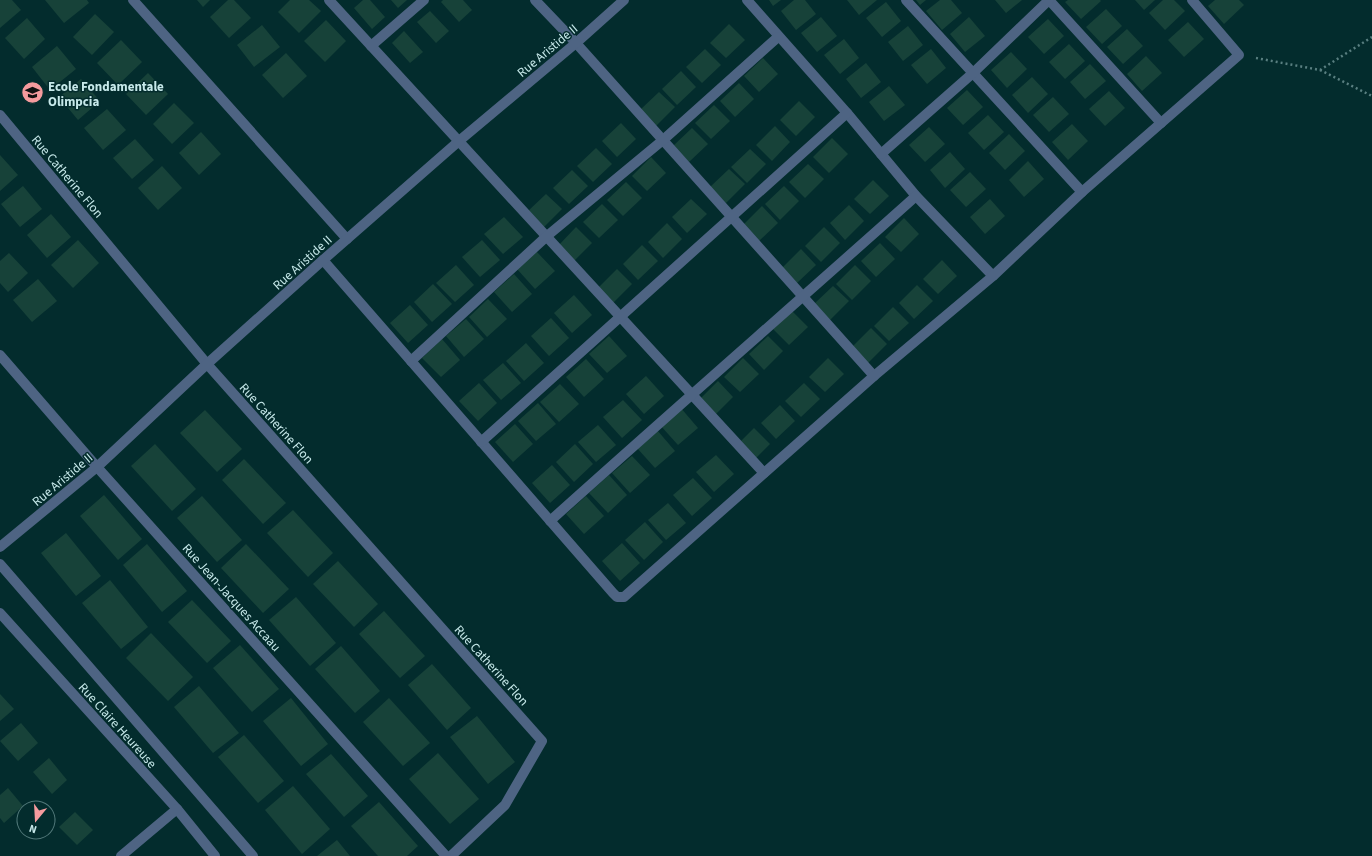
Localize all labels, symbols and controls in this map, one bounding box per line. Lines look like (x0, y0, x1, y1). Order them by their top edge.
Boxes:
street label: Rue Aristide II (513, 20, 582, 81)
place label: Ecole Fondamentale Olimpcia (48, 78, 164, 111)
school or university icon: Ecole Fondamentale Olimpcia (20, 80, 46, 106)
street label: Rue Catherine Flon (27, 131, 107, 222)
street label: Rue Aristide II (269, 231, 336, 294)
street label: Rue Catherine Flon (235, 379, 317, 468)
street label: Rue Aristide II (28, 449, 97, 510)
street label: Rue Jean-Jacques Accaau (178, 540, 285, 655)
street label: Rue Catherine Flon (450, 621, 532, 710)
street label: Rue Claire Heureuse (74, 679, 160, 772)
north arrow (16, 800, 56, 840)
text: N (27, 821, 39, 837)

